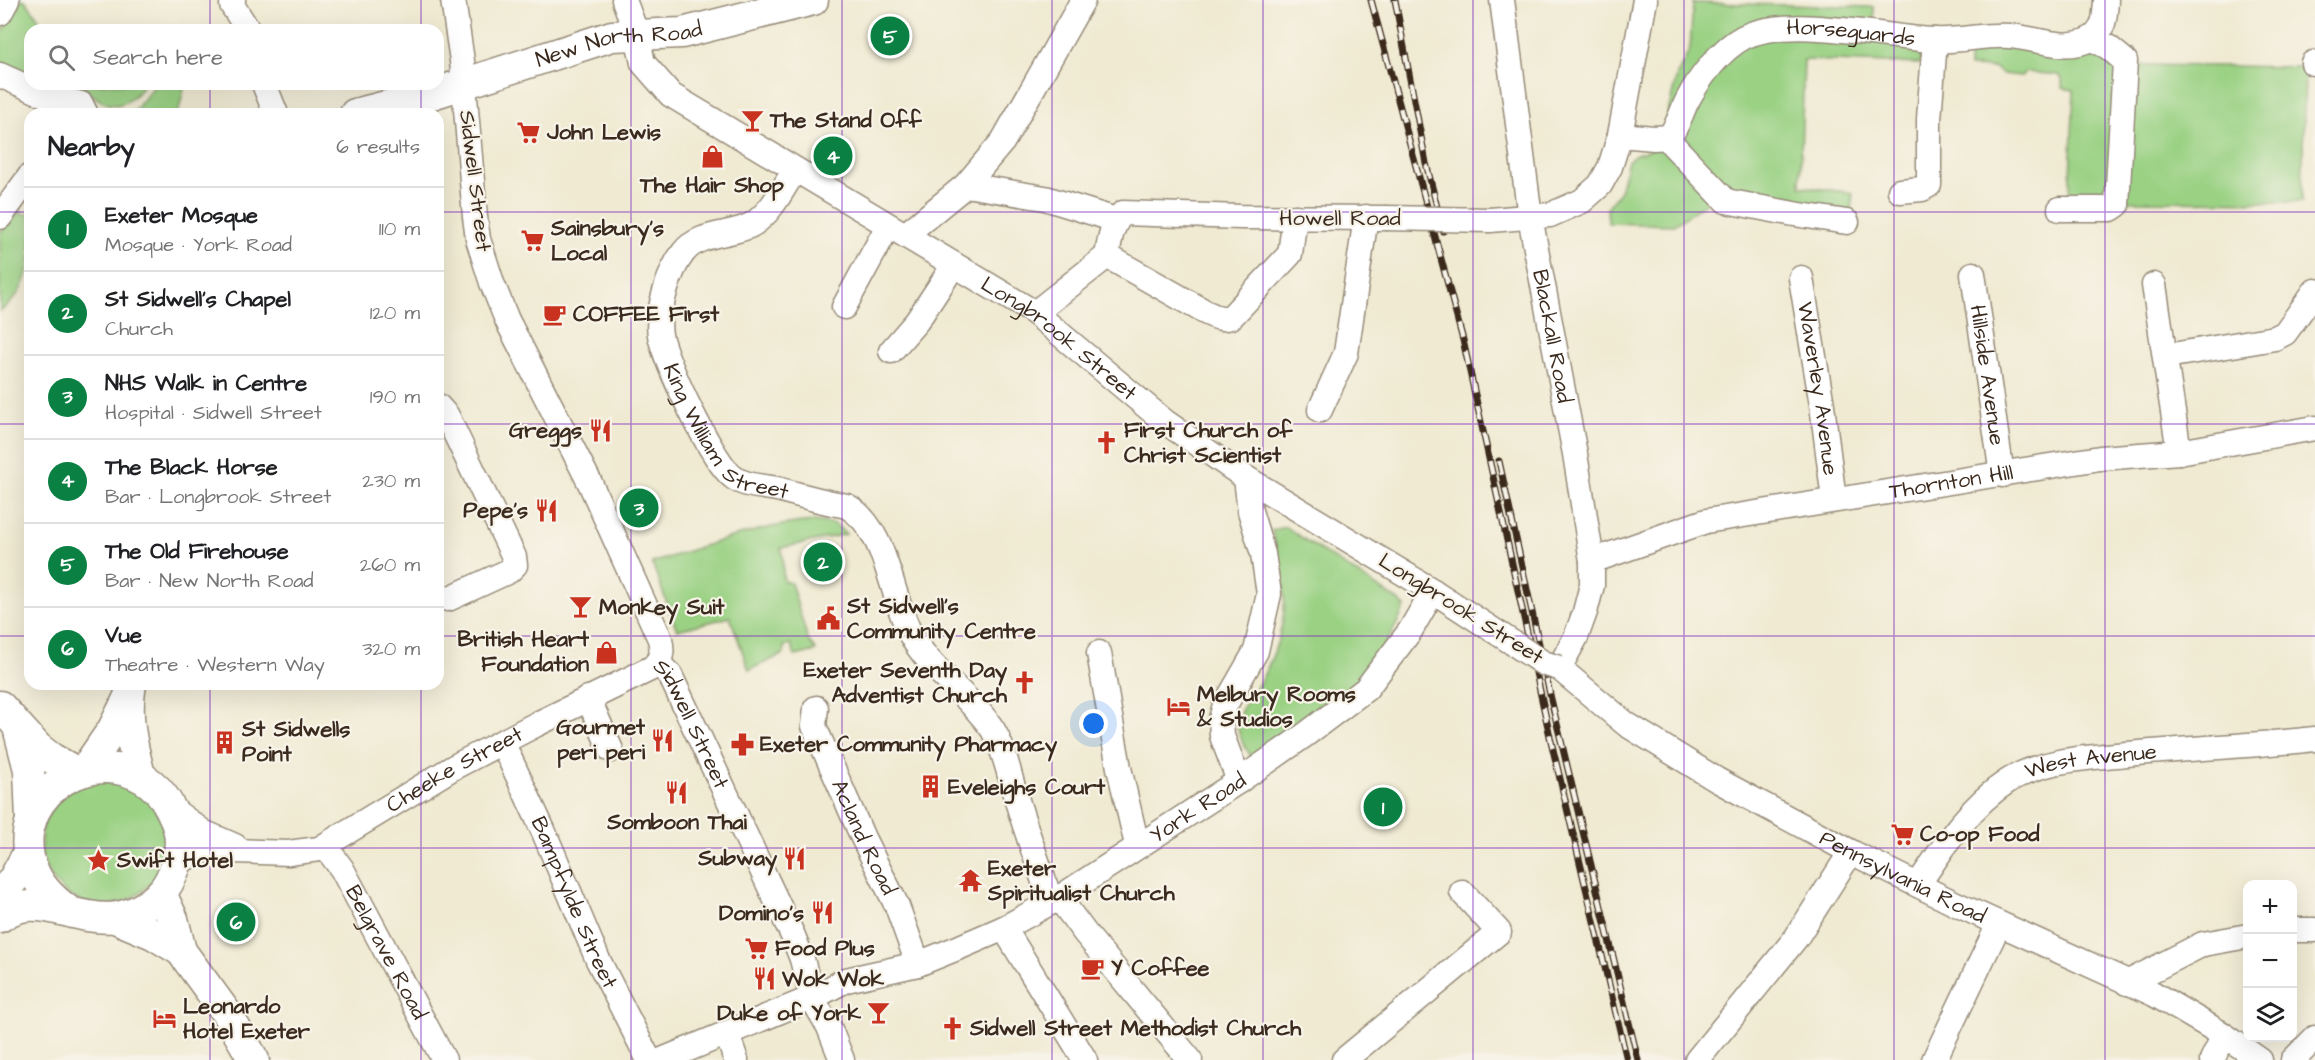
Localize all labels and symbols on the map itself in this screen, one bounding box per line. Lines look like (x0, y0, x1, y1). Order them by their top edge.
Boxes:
street label: Horseguards (1786, 12, 1917, 54)
street label: New North Road (532, 13, 705, 75)
pin: 5 (870, 14, 910, 58)
place label: The Stand Off (769, 105, 922, 136)
bar icon: The Stand Off (739, 107, 765, 133)
street label: Sidwell Street (451, 109, 499, 253)
place label: John Lewis (546, 117, 661, 148)
supermarket icon: John Lewis (516, 119, 542, 145)
pin: 4 (814, 134, 852, 178)
shop icon: The Hair Shop (699, 143, 725, 169)
place label: The Hair Shop (639, 170, 785, 201)
street label: Howell Road (1279, 203, 1401, 234)
place label: Sainsbury's Local (550, 213, 664, 269)
supermarket icon: Sainsbury's Local (520, 228, 546, 254)
street label: Blackall Road (1525, 267, 1580, 405)
street label: Longbrook Street (975, 269, 1144, 408)
place label: COFFEE First (573, 299, 720, 330)
street label: Waverley Avenue (1790, 300, 1846, 477)
cafe icon: COFFEE First (542, 301, 568, 327)
street label: Hillside Avenue (1962, 303, 2013, 447)
street label: King William Street (656, 359, 793, 507)
place label: Greggs (509, 415, 582, 447)
place label: First Church of Christ Scientist (1124, 415, 1293, 471)
restaurant icon: Greggs (587, 417, 613, 443)
church icon: First Church of Christ Scientist (1093, 430, 1119, 456)
street label: Thornton Hill (1887, 457, 2015, 507)
pin: 3 (620, 486, 658, 530)
place label: Pepe's (463, 495, 528, 526)
restaurant icon: Pepe's (533, 497, 559, 523)
pin: 2 (804, 540, 842, 584)
street label: Longbrook Street (1372, 546, 1550, 673)
place label: St Sidwell's Community Centre (846, 591, 1036, 649)
place label: Monkey Suit (599, 592, 726, 625)
bar icon: Monkey Suit (568, 594, 594, 620)
public building icon: St Sidwell's Community Centre (816, 606, 842, 632)
place label: British Heart Foundation (457, 624, 590, 680)
shop icon: British Heart Foundation (594, 639, 620, 665)
street label: Sidwell Street (646, 651, 737, 794)
place label: Exeter Seventh Day Adventist Church (804, 655, 1008, 711)
church icon: Exeter Seventh Day Adventist Church (1012, 670, 1038, 696)
place label: Melbury Rooms & Studios (1196, 679, 1356, 735)
hotel icon: Melbury Rooms & Studios (1166, 694, 1192, 720)
your location (1079, 709, 1108, 738)
place label: Gourmet peri peri (556, 712, 646, 768)
place label: St Sidwells Point (241, 714, 350, 770)
street label: Cheeke Street (380, 718, 528, 820)
restaurant icon: Gourmet peri peri (650, 727, 676, 753)
building icon: St Sidwells Point (211, 729, 237, 755)
place label: Exeter Community Pharmacy (760, 729, 1058, 762)
pharmacy icon: Exeter Community Pharmacy (729, 731, 755, 757)
street label: West Avenue (2021, 736, 2158, 786)
street label: York Road (1144, 765, 1252, 851)
place label: Eveleighs Court (948, 772, 1106, 804)
building icon: Eveleighs Court (917, 774, 943, 800)
street label: Acland Road (824, 775, 905, 900)
restaurant icon: Somboon Thai (664, 780, 690, 806)
pin: 1 (1364, 784, 1402, 830)
place label: Somboon Thai (606, 807, 748, 838)
street label: Bampfylde Street (523, 811, 626, 994)
place label: Co-op Food (1920, 819, 2040, 850)
supermarket icon: Co-op Food (1889, 821, 1915, 847)
street label: Pennsylvania Road (1814, 822, 1991, 931)
place label: Subway (697, 843, 778, 876)
place label: Swift Hotel (116, 845, 234, 876)
restaurant icon: Subway (782, 845, 808, 871)
place icon: Swift Hotel (86, 847, 112, 873)
place label: Exeter Spiritualist Church (987, 853, 1176, 909)
temple icon: Exeter Spiritualist Church (957, 868, 983, 894)
street label: Belgrave Road (338, 880, 435, 1025)
place label: Domino's (719, 898, 804, 929)
pin: 6 (216, 900, 256, 944)
restaurant icon: Domino's (809, 900, 835, 926)
place label: Food Plus (775, 933, 875, 964)
supermarket icon: Food Plus (744, 935, 770, 961)
place label: Y Coffee (1111, 953, 1210, 984)
cafe icon: Y Coffee (1080, 955, 1106, 981)
place label: Wok Wok (781, 964, 884, 995)
restaurant icon: Wok Wok (751, 966, 777, 992)
place label: Leonardo Hotel Exeter (183, 991, 311, 1047)
place label: Duke of York (717, 998, 861, 1029)
bar icon: Duke of York (866, 1000, 892, 1026)
hotel icon: Leonardo Hotel Exeter (152, 1006, 178, 1032)
place label: Sidwell Street Methodist Church (969, 1013, 1302, 1044)
church icon: Sidwell Street Methodist Church (939, 1015, 965, 1041)

